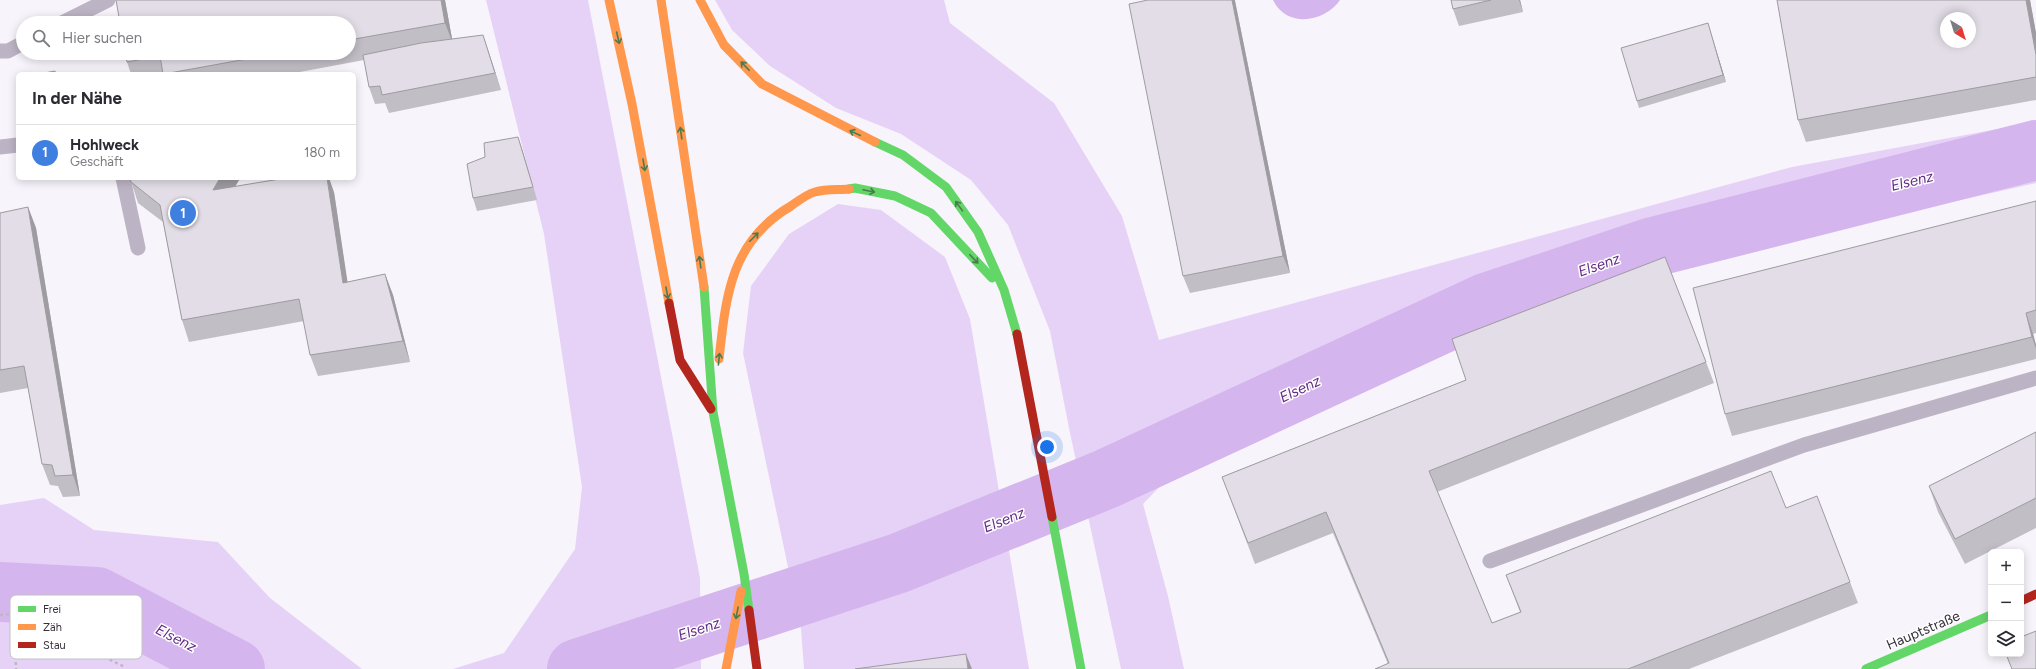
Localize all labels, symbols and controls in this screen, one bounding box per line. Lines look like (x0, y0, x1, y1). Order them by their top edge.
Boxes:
north arrow (1940, 12, 1976, 48)
search box (16, 16, 356, 60)
icon: search (30, 27, 52, 49)
text: Hier suchen (62, 29, 142, 47)
one-way arrow (614, 31, 622, 44)
one-way arrow (740, 61, 750, 71)
text: In der Nähe (32, 88, 122, 108)
one-way arrow (677, 127, 685, 140)
one-way arrow (849, 129, 861, 136)
text: Hohlweck (70, 136, 139, 154)
text: 1 (42, 145, 48, 160)
text: 180 m (304, 145, 340, 160)
text: Geschäft (70, 154, 124, 169)
one-way arrow (640, 158, 648, 171)
water label: Elsenz (1889, 167, 1936, 195)
one-way arrow (862, 187, 875, 195)
pin: 1 (170, 198, 196, 228)
one-way arrow (955, 201, 963, 212)
one-way arrow (750, 232, 759, 242)
water label: Elsenz (1576, 249, 1623, 281)
one-way arrow (970, 254, 979, 264)
one-way arrow (696, 256, 704, 269)
one-way arrow (664, 286, 672, 299)
one-way arrow (715, 353, 723, 366)
water label: Elsenz (1277, 371, 1324, 406)
your location (1037, 437, 1057, 457)
water label: Elsenz (981, 503, 1028, 536)
map controls (1988, 549, 2024, 657)
button: + (1988, 549, 2024, 585)
button: − (1988, 585, 2024, 621)
legend (10, 595, 142, 659)
text: Frei (43, 603, 61, 616)
one-way arrow (732, 606, 740, 619)
street label: Hauptstraße (1884, 607, 1963, 654)
water label: Elsenz (676, 614, 723, 644)
water label: Elsenz (153, 620, 200, 656)
text: Zäh (43, 621, 62, 634)
button: layers (1988, 621, 2024, 657)
text: Stau (43, 639, 66, 652)

